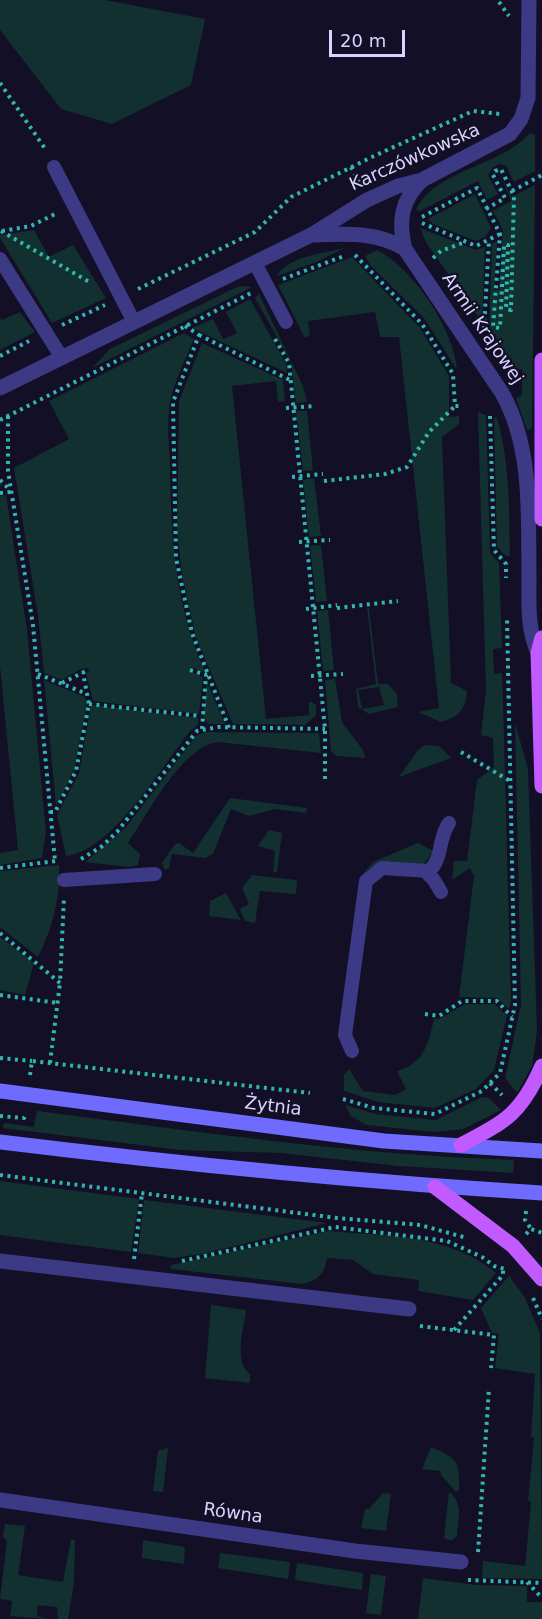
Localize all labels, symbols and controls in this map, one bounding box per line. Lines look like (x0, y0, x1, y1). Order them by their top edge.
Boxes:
scale bar (332, 18, 408, 56)
text: 20 m (340, 30, 386, 51)
street label: Karczówkowska (346, 120, 484, 196)
street label: Armii Krajowej (437, 269, 527, 389)
street label: Żytnia (243, 1093, 303, 1121)
street label: Równa (202, 1499, 264, 1529)

